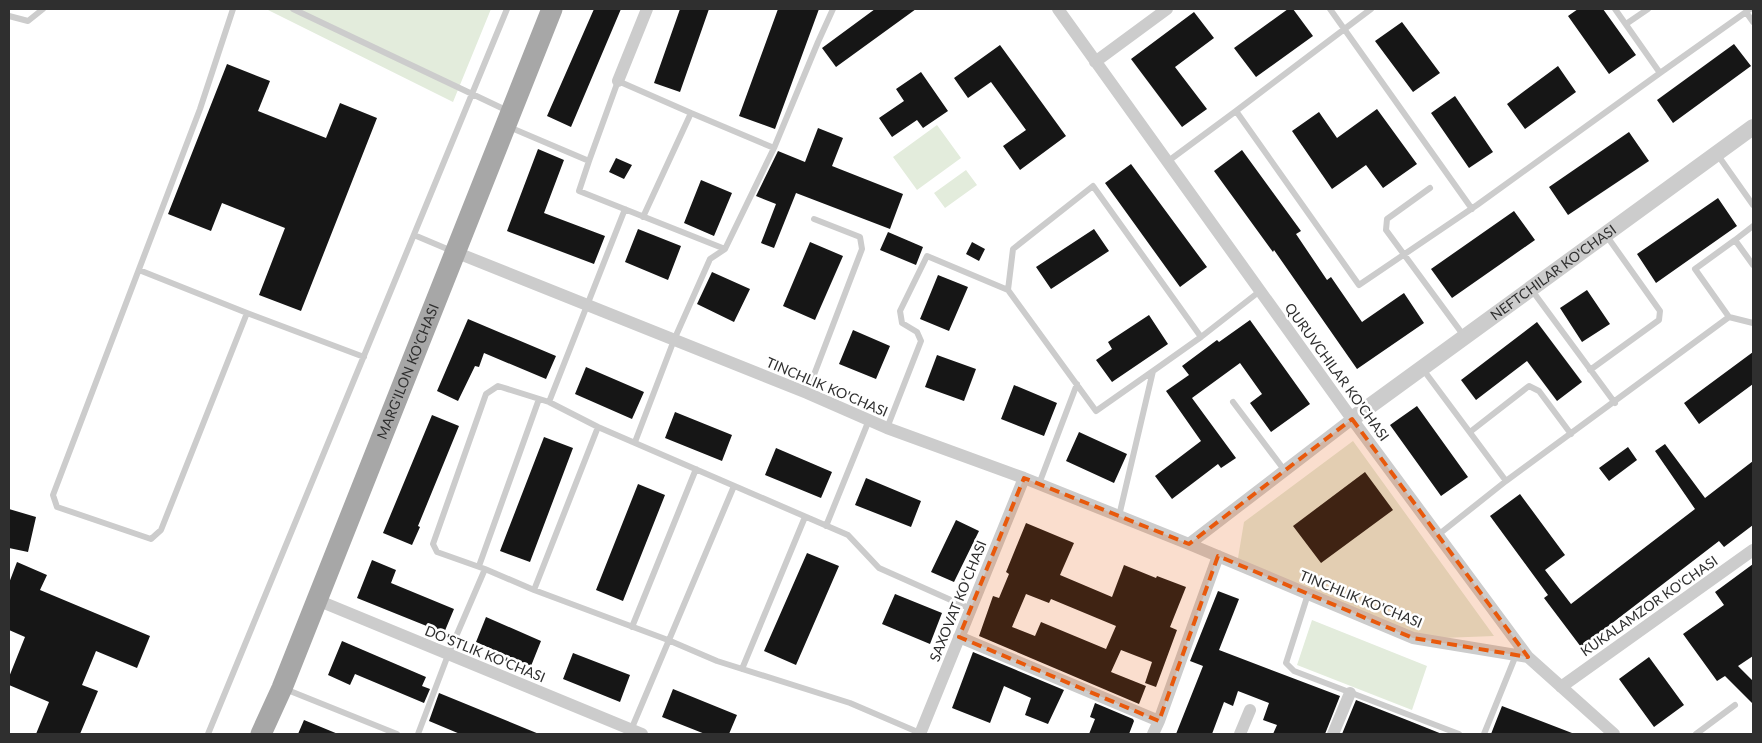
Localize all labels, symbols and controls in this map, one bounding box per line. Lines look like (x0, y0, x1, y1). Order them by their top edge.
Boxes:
street label: NEFTCHILAR KO'CHASI (1487, 221, 1619, 323)
street label: QURUVCHILAR KO'CHASI (1282, 299, 1393, 444)
street label: MARG'ILON KO'CHASI (373, 301, 442, 442)
street label: TINCHLIK KO'CHASI (764, 353, 891, 420)
street label: SAXOVAT KO'CHASI (926, 538, 990, 664)
street label: KUKALAMZOR KO'CHASI (1577, 552, 1721, 659)
street label: TINCHLIK KO'CHASI (1297, 566, 1425, 631)
street label: DO'STLIK KO'CHASI (423, 622, 548, 685)

